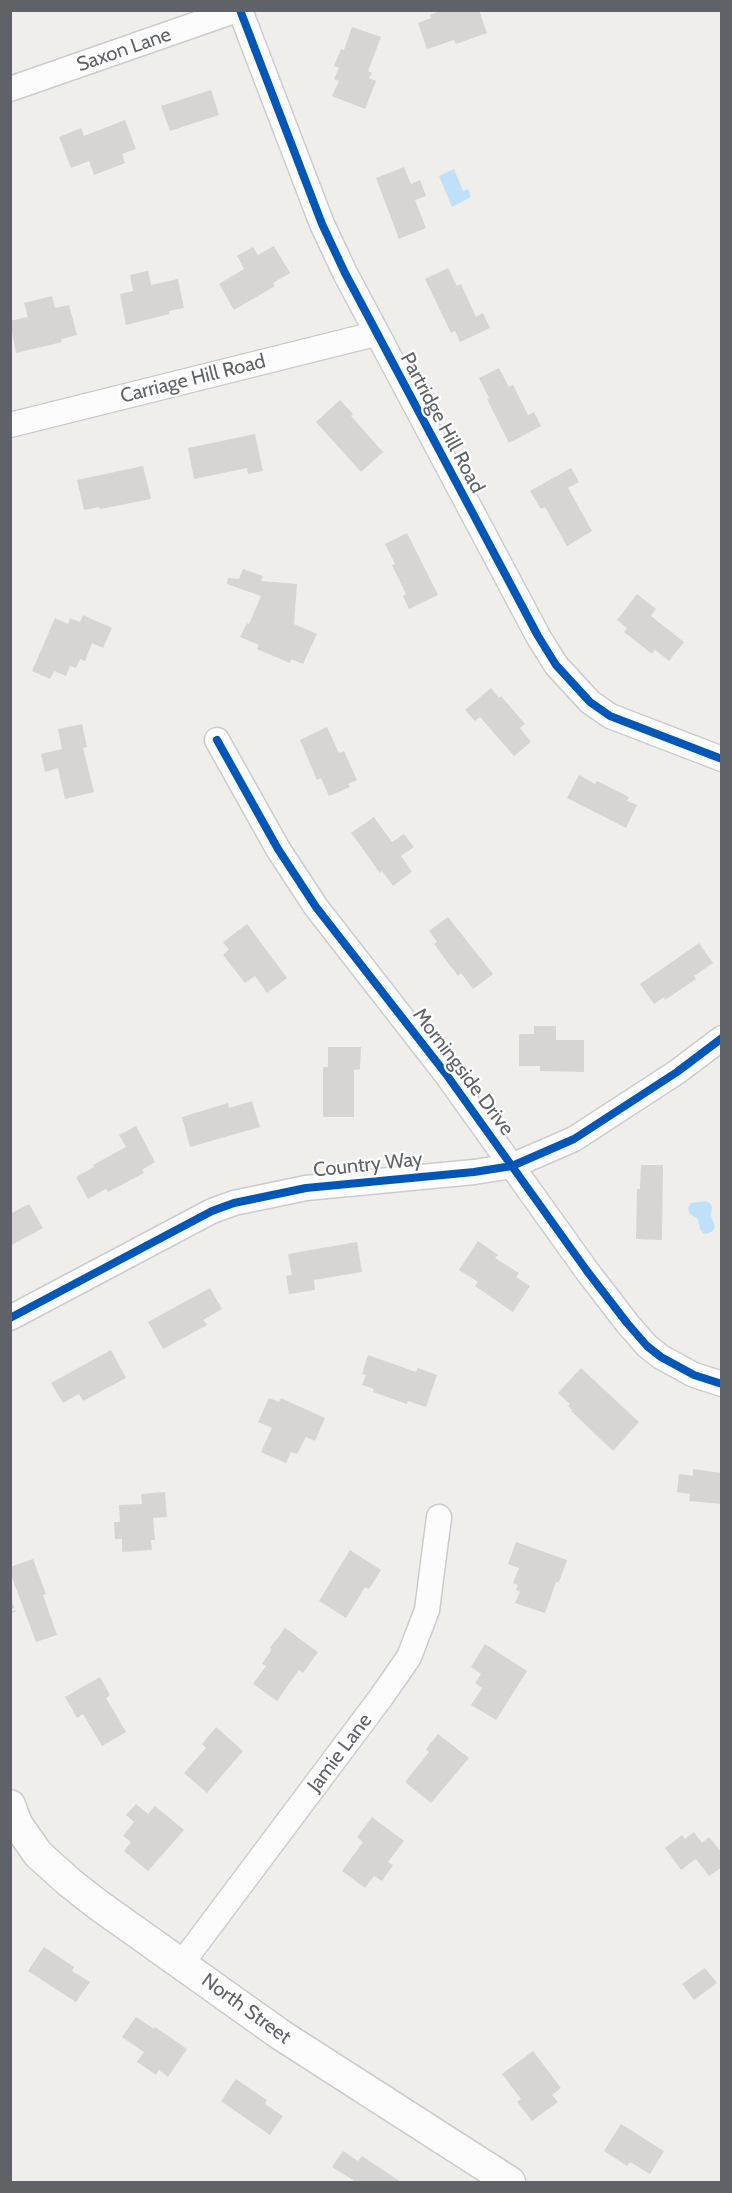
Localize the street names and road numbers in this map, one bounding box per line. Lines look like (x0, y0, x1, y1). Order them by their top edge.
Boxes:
street label: Saxon Lane (74, 23, 174, 77)
street label: Carriage Hill Road (118, 349, 268, 409)
street label: Partridge Hill Road (395, 349, 489, 497)
street label: Morningside Drive (407, 1004, 519, 1140)
street label: Country Way (312, 1147, 424, 1183)
street label: Jamie Lane (303, 1709, 377, 1797)
street label: North Street (197, 1969, 295, 2049)

